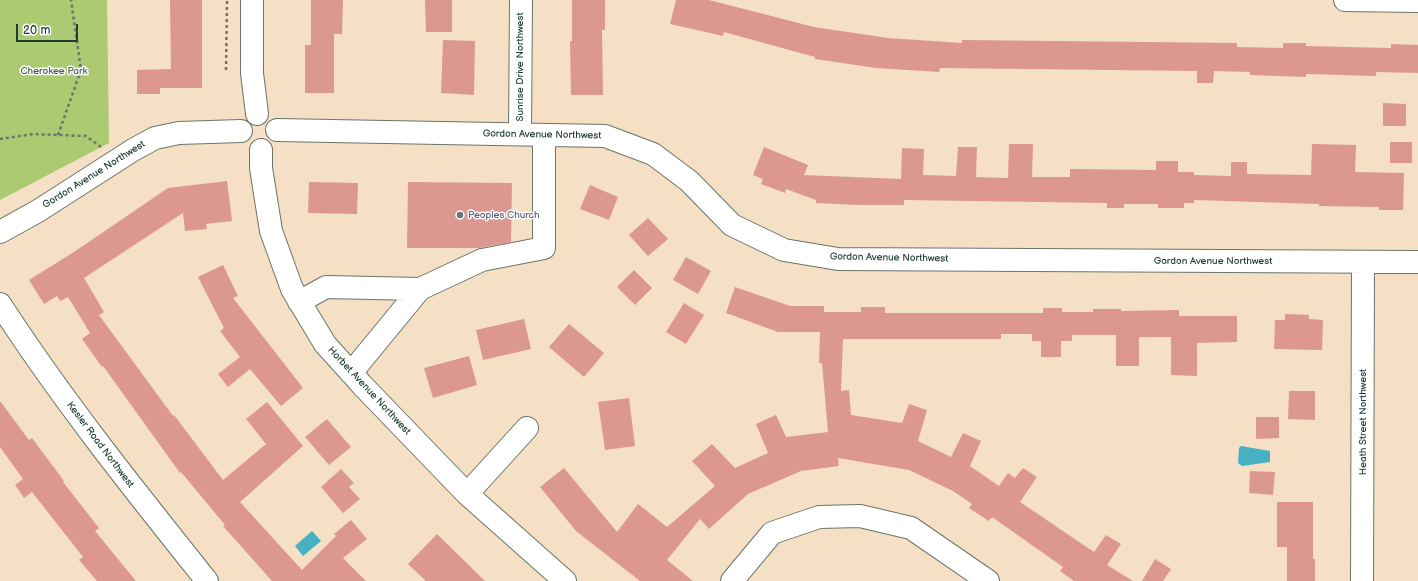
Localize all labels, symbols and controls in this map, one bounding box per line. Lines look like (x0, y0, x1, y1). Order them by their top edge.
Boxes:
street label: Sunrise Drive Northwest (514, 12, 526, 122)
scale bar (18, 16, 80, 42)
text: 20 m (23, 23, 50, 38)
park label: Cherokee Park (20, 65, 88, 77)
street label: Gordon Avenue Northwest (483, 128, 601, 142)
street label: Gordon Avenue Northwest (41, 138, 147, 212)
place label: Peoples Church (468, 209, 539, 221)
marker: Peoples Church (455, 210, 465, 220)
street label: Gordon Avenue Northwest (830, 251, 948, 265)
street label: Gordon Avenue Northwest (1154, 255, 1272, 267)
street label: Harbet Avenue Northwest (325, 344, 413, 438)
street label: Heath Street Northwest (1357, 369, 1369, 475)
street label: Kesler Road Northwest (64, 400, 136, 490)

